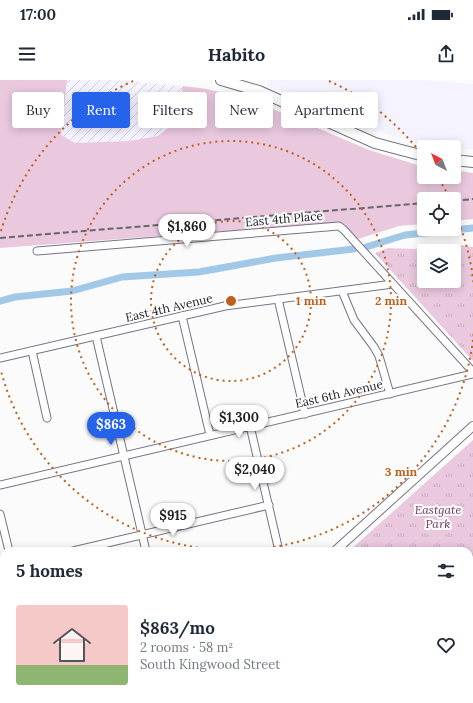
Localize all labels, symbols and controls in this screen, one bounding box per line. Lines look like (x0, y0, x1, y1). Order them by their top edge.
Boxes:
text: 17:00 (20, 5, 56, 24)
icon: menu (16, 43, 38, 65)
text: Habito (208, 43, 265, 66)
icon: share (435, 43, 457, 65)
chip: Buy (12, 92, 64, 128)
chip: Rent (72, 92, 130, 128)
chip: Filters (138, 92, 207, 128)
chip: New (215, 92, 273, 128)
chip: Apartment (281, 92, 378, 128)
north arrow (417, 140, 461, 184)
map controls (417, 140, 461, 288)
button: locate (417, 192, 461, 236)
street label: East 4th Place (244, 208, 324, 229)
pin: $1,860 (154, 214, 220, 248)
text: $1,860 (167, 218, 207, 235)
button: layers (417, 244, 461, 288)
street label: East 4th Avenue (124, 290, 215, 325)
text: 1 min (296, 293, 327, 308)
text: 2 min (375, 293, 407, 308)
centre of rings (224, 294, 238, 308)
street label: East 6th Avenue (294, 376, 385, 411)
pin: $1,300 (206, 405, 272, 439)
text: $1,300 (219, 409, 259, 426)
pin: $863 (87, 412, 135, 446)
text: $863 (96, 416, 126, 433)
pin: $2,040 (222, 457, 288, 491)
text: $2,040 (234, 461, 276, 478)
text: 3 min (385, 464, 418, 479)
park label: Eastgate Park (415, 502, 461, 531)
pin: $915 (149, 503, 197, 537)
text: $915 (159, 507, 187, 524)
text: 5 homes (16, 560, 83, 582)
icon: filters (435, 560, 457, 582)
text: $863/mo (140, 617, 215, 639)
icon: home (48, 621, 96, 669)
icon: heart (435, 634, 457, 656)
text: 2 rooms · 58 m² (140, 639, 233, 656)
text: South Kingwood Street (140, 656, 280, 673)

